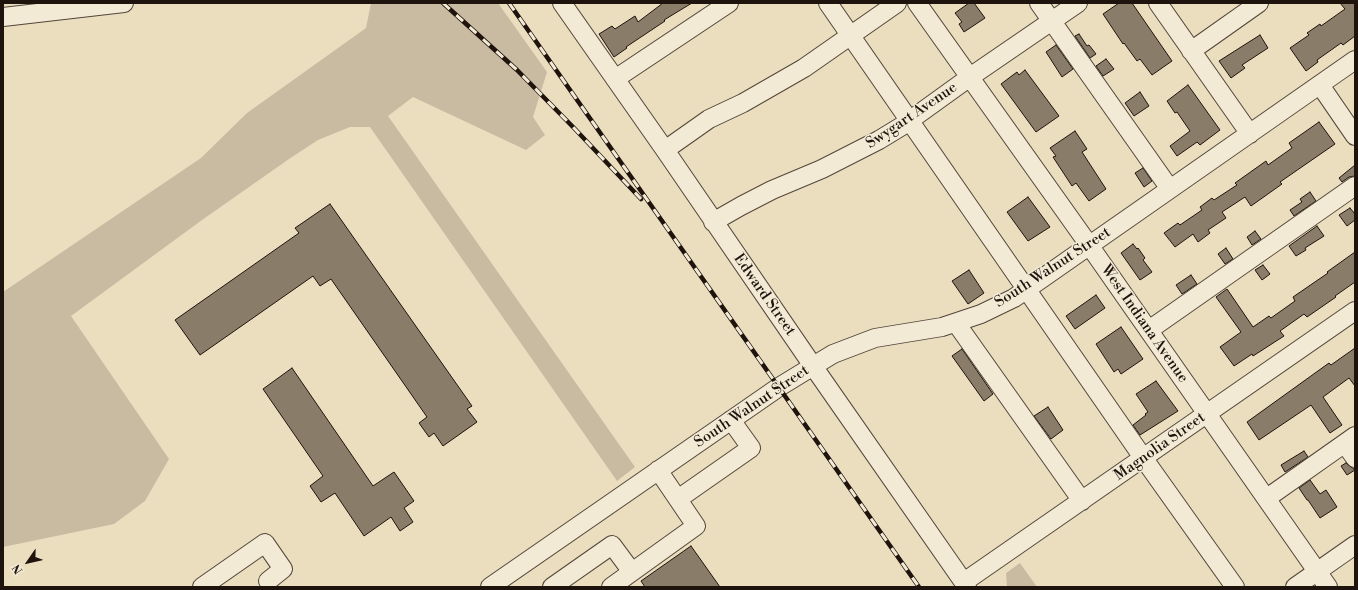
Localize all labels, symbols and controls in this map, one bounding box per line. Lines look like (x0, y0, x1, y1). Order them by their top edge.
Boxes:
street label: Swygart Avenue (863, 79, 961, 153)
street label: South Walnut Street (992, 224, 1114, 312)
street label: Edward Street (729, 251, 799, 339)
street label: West Indiana Avenue (1096, 261, 1192, 387)
street label: South Walnut Street (691, 362, 813, 452)
street label: Magnolia Street (1111, 409, 1209, 485)
north arrow (8, 542, 48, 582)
text: N (10, 561, 26, 576)

